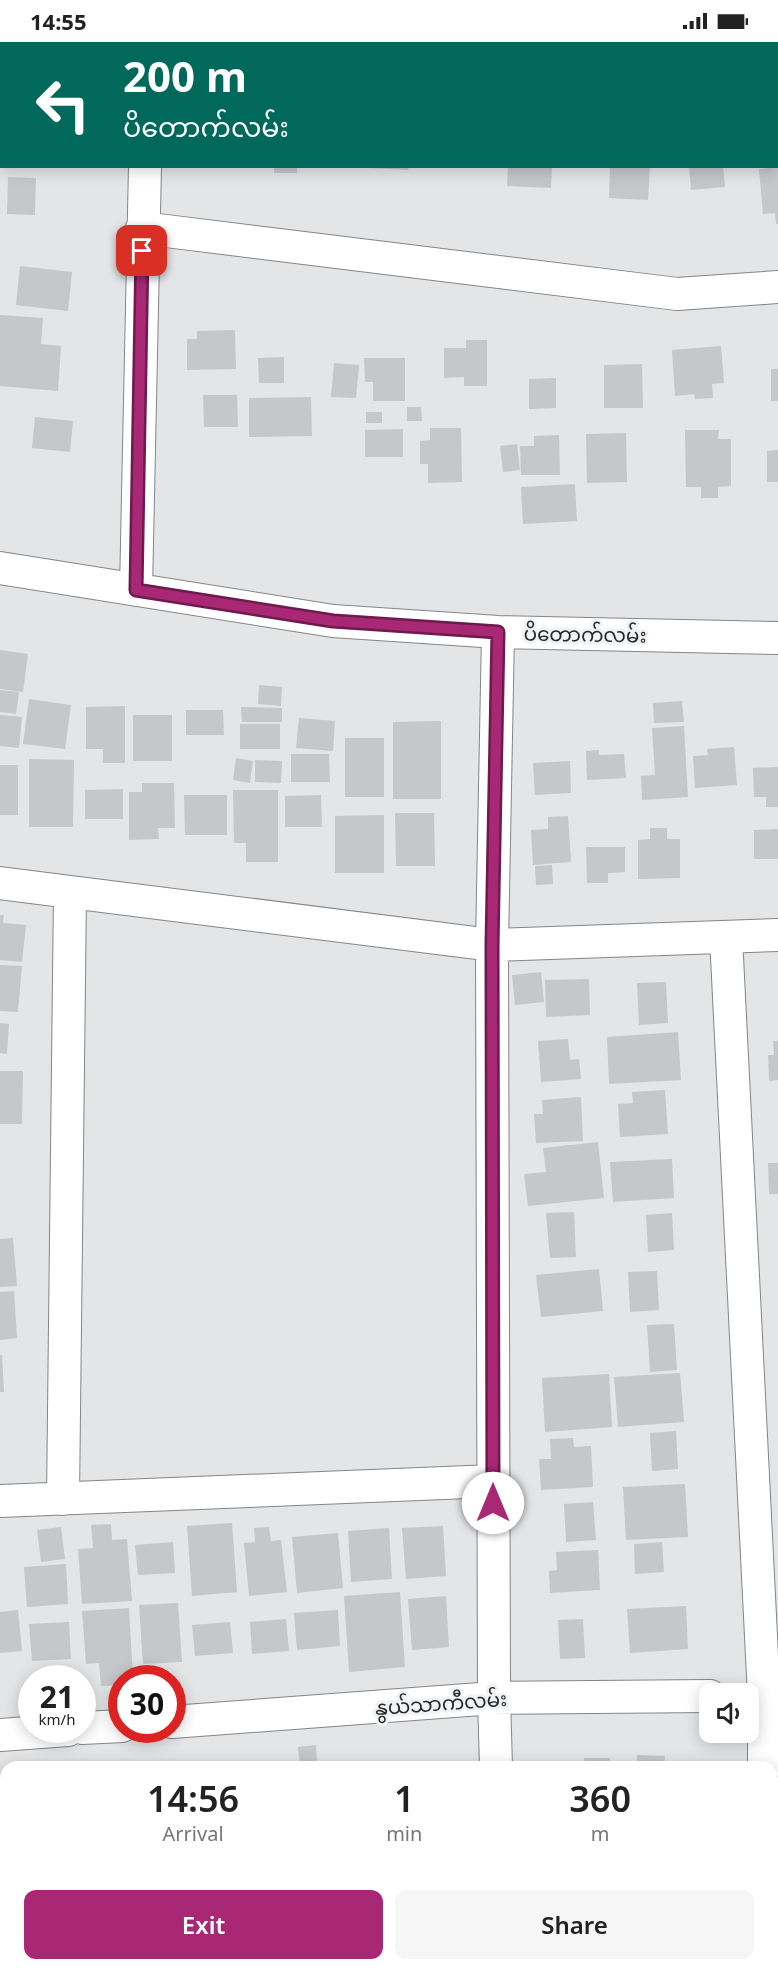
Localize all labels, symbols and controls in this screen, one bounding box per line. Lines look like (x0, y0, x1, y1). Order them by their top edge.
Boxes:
text: 14:55 (30, 6, 87, 36)
text: 200 m (123, 47, 247, 104)
icon: left (24, 66, 102, 144)
text: ပိတောက်လမ်း (123, 108, 289, 145)
pin (116, 225, 167, 276)
icon: arrive (125, 234, 158, 267)
street label: ပိတောက်လမ်း (523, 619, 647, 649)
position arrow (461, 1471, 525, 1535)
speed limit sign: 30 (108, 1665, 186, 1743)
text: 21 (40, 1676, 74, 1717)
map controls (699, 1683, 759, 1743)
button: sound (699, 1683, 759, 1743)
street label: နွယ်သာကီလမ်း (374, 1685, 508, 1724)
text: km/h (39, 1709, 75, 1729)
text: 14:56 (147, 1774, 239, 1823)
text: 1 (394, 1774, 415, 1823)
text: 360 (569, 1774, 631, 1823)
text: Arrival (163, 1820, 224, 1847)
text: min (386, 1820, 422, 1847)
text: m (591, 1820, 610, 1847)
button: Exit (24, 1890, 383, 1959)
button: Share (395, 1890, 754, 1959)

